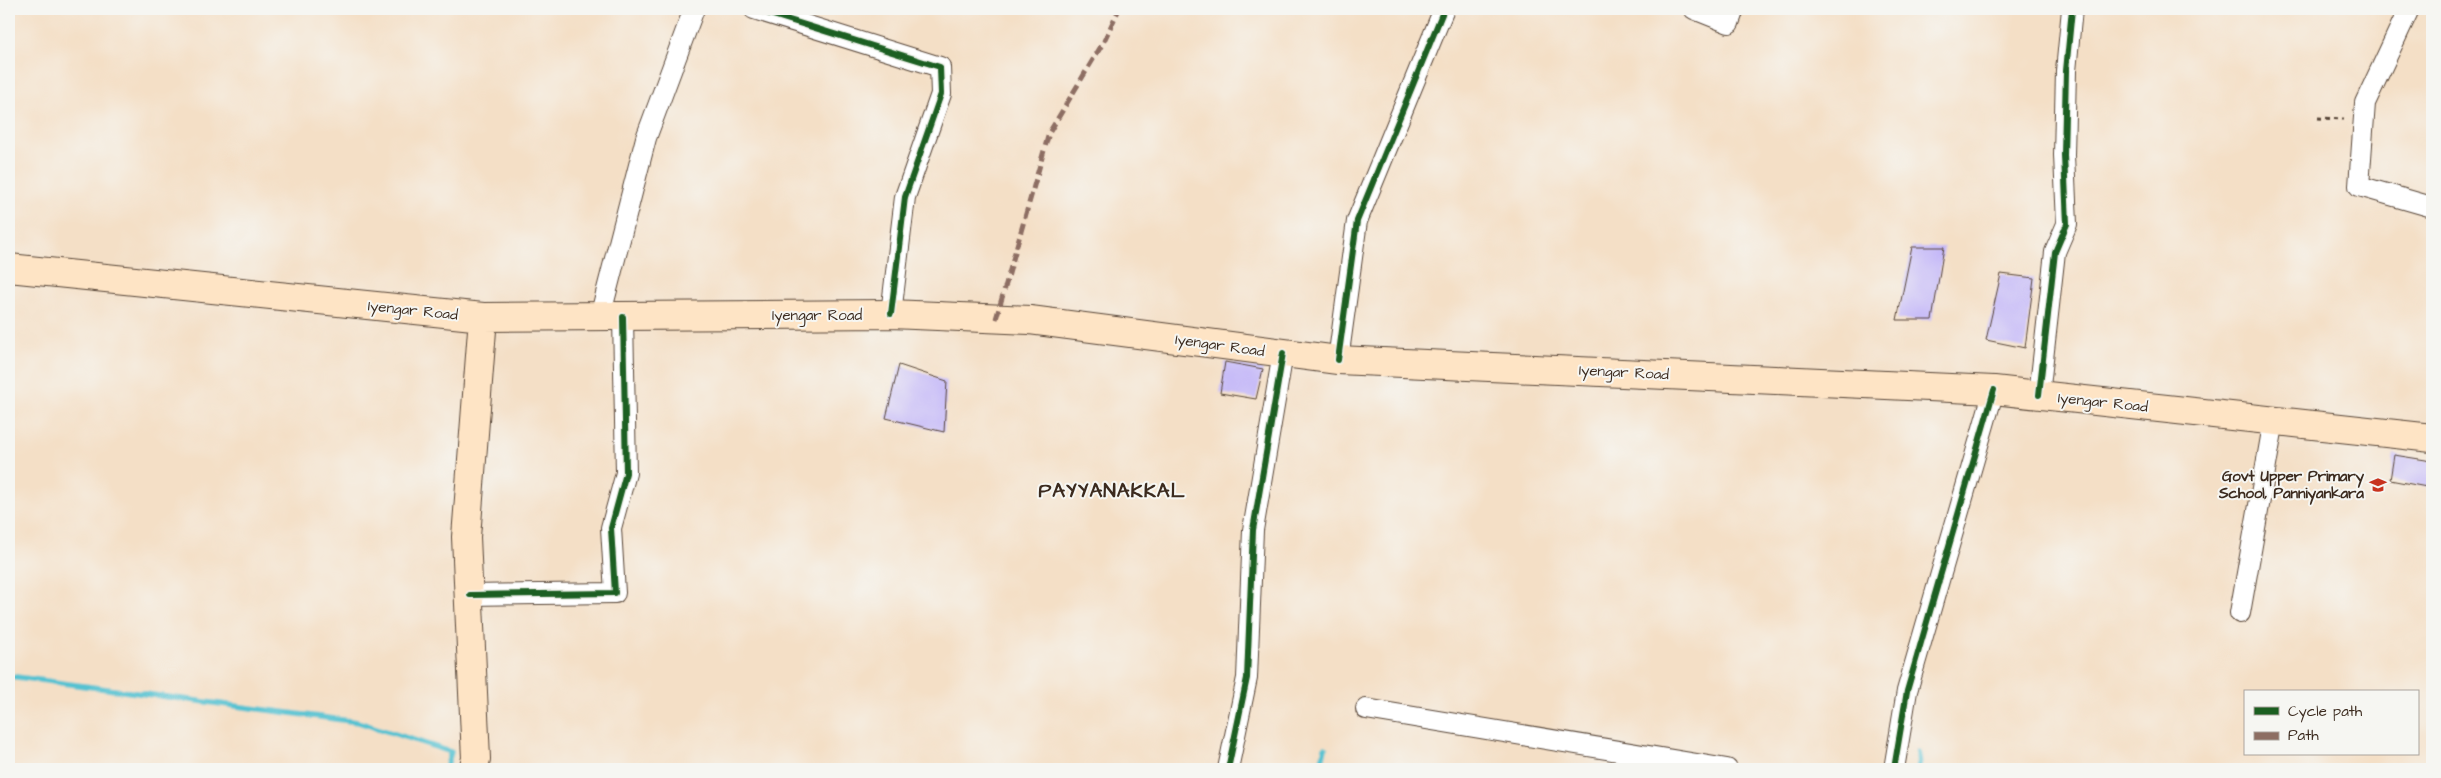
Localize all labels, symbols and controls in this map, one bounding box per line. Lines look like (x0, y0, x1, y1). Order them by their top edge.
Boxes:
street label: Iyengar Road (367, 295, 459, 327)
street label: Iyengar Road (772, 305, 862, 327)
street label: Iyengar Road (1174, 329, 1266, 363)
street label: Iyengar Road (1578, 360, 1670, 386)
street label: Iyengar Road (2057, 387, 2149, 419)
place label: Govt Upper Primary School, Panniyankara (2218, 466, 2365, 505)
school or university icon: Govt Upper Primary School, Panniyankara (2368, 475, 2388, 495)
district label: PAYYANAKKAL (1039, 477, 1185, 505)
legend (2244, 690, 2418, 756)
text: Cycle path (2288, 701, 2363, 723)
text: Path (2288, 725, 2319, 746)

